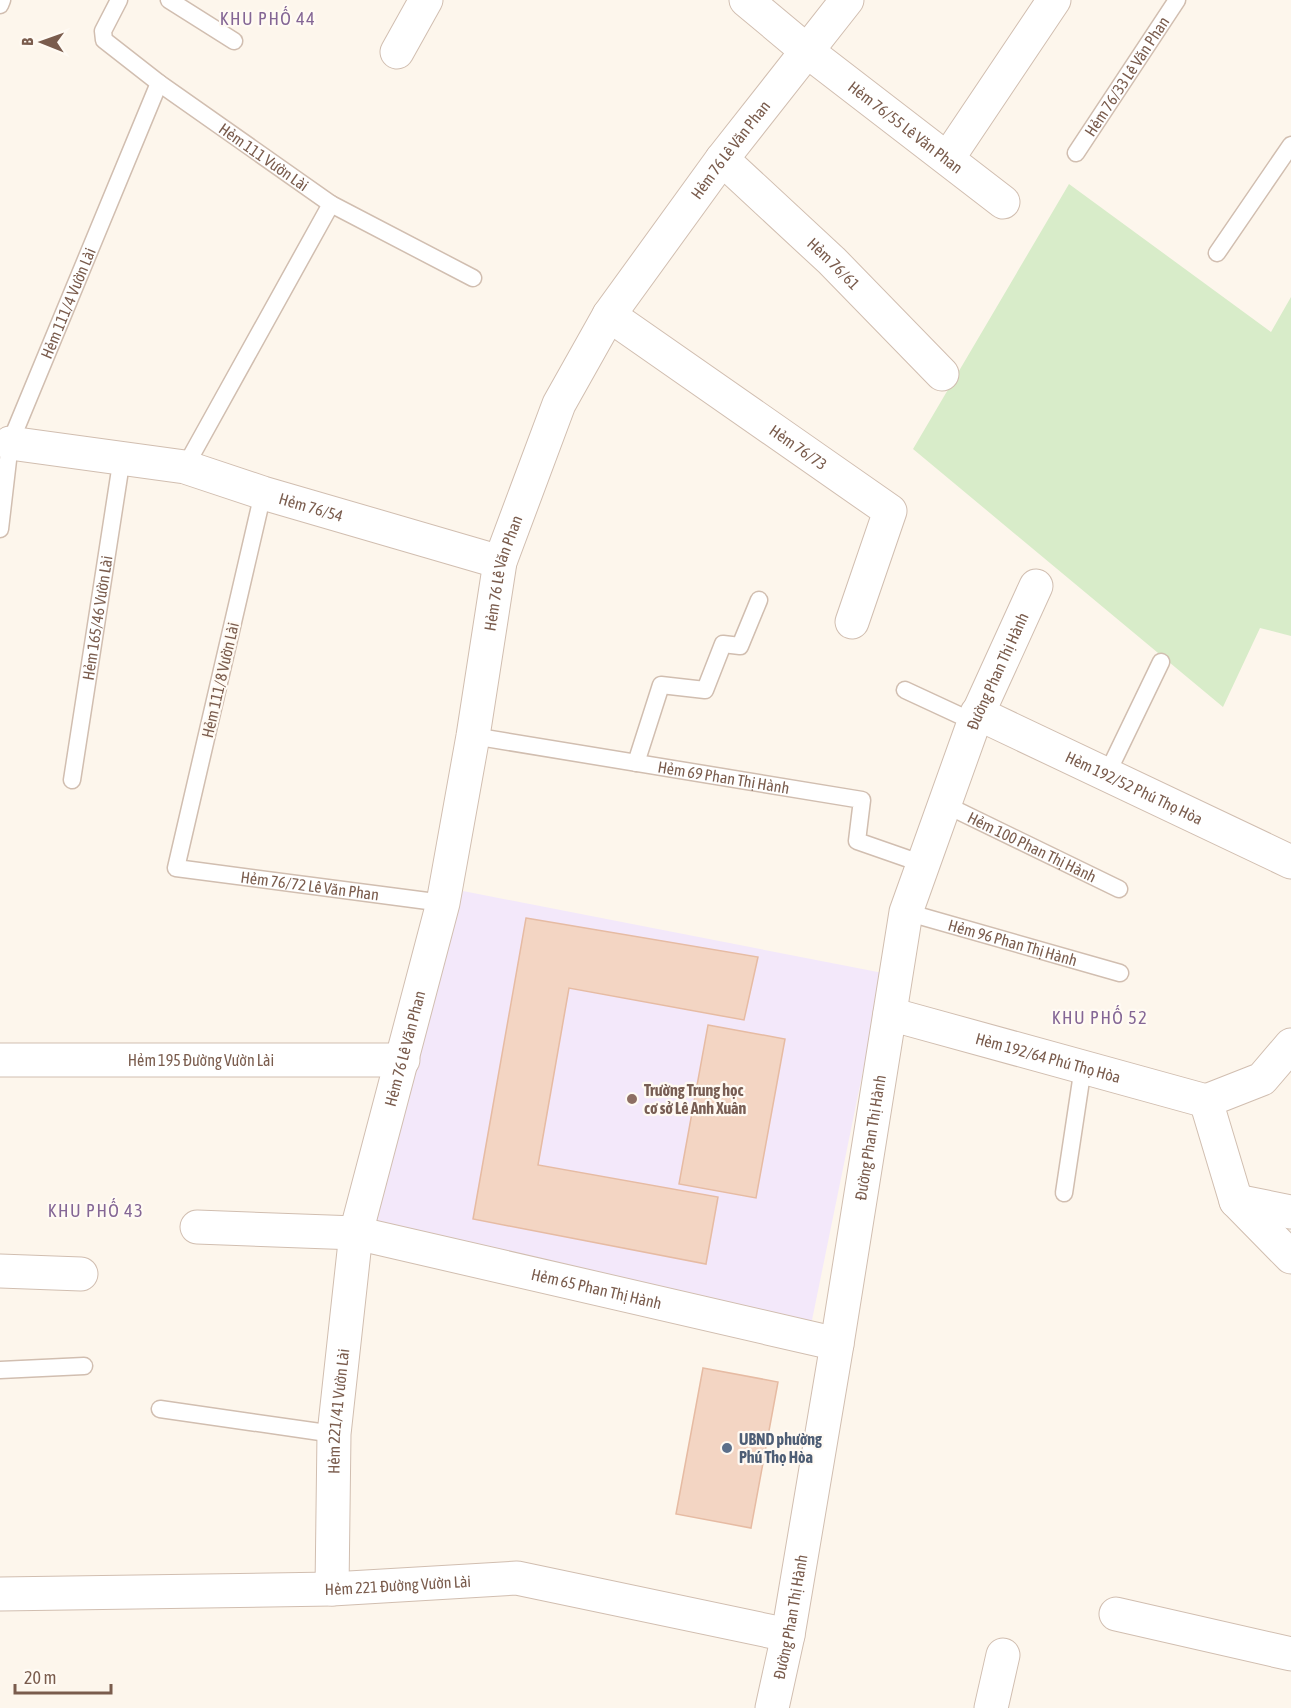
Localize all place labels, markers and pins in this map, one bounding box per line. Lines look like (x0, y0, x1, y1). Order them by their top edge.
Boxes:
place label: Trường Trung học cơ sở Lê Anh Xuân (644, 1081, 747, 1117)
marker: Trường Trung học cơ sở Lê Anh Xuân (625, 1092, 639, 1106)
place label: UBND phường Phú Thọ Hòa (739, 1430, 822, 1466)
marker: UBND phường Phú Thọ Hòa (720, 1441, 734, 1455)

